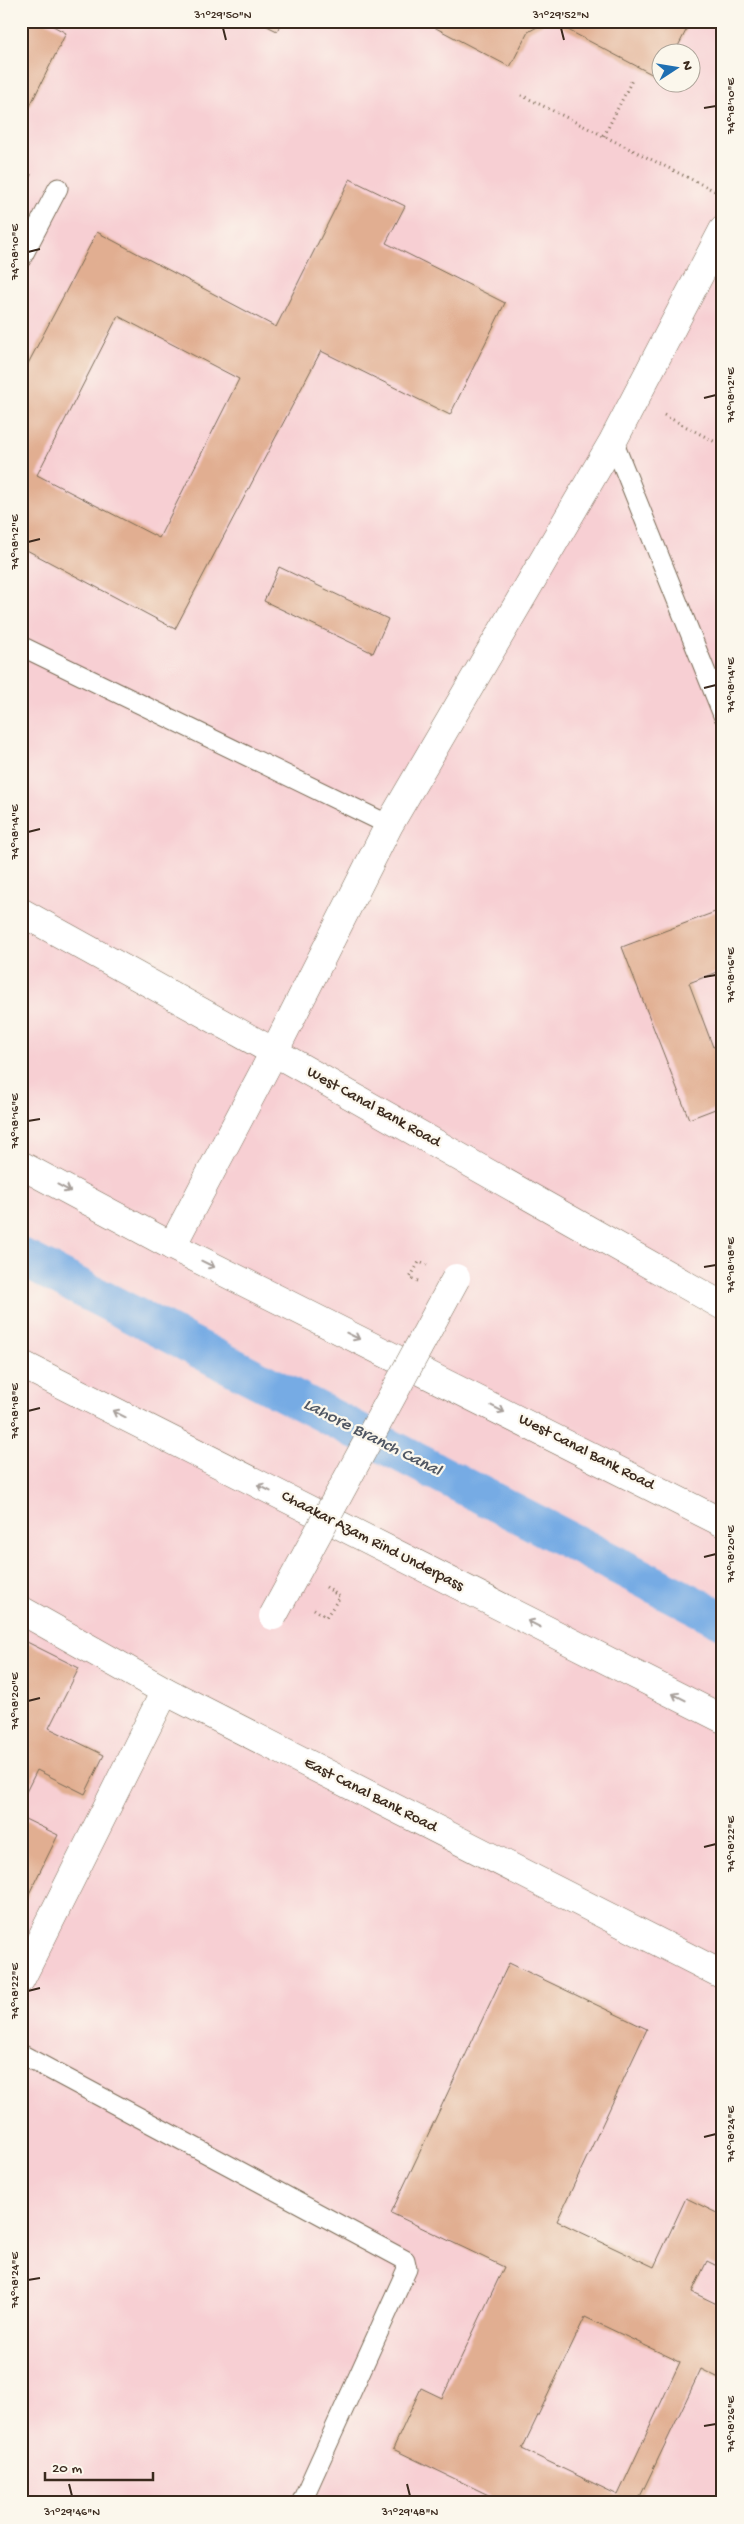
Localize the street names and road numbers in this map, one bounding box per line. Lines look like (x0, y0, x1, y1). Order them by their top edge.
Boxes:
street label: West Canal Bank Road (303, 1063, 445, 1153)
street label: West Canal Bank Road (515, 1410, 659, 1496)
street label: Chaakar Azam Rind Underpass (278, 1488, 467, 1597)
street label: East Canal Bank Road (300, 1754, 441, 1839)

